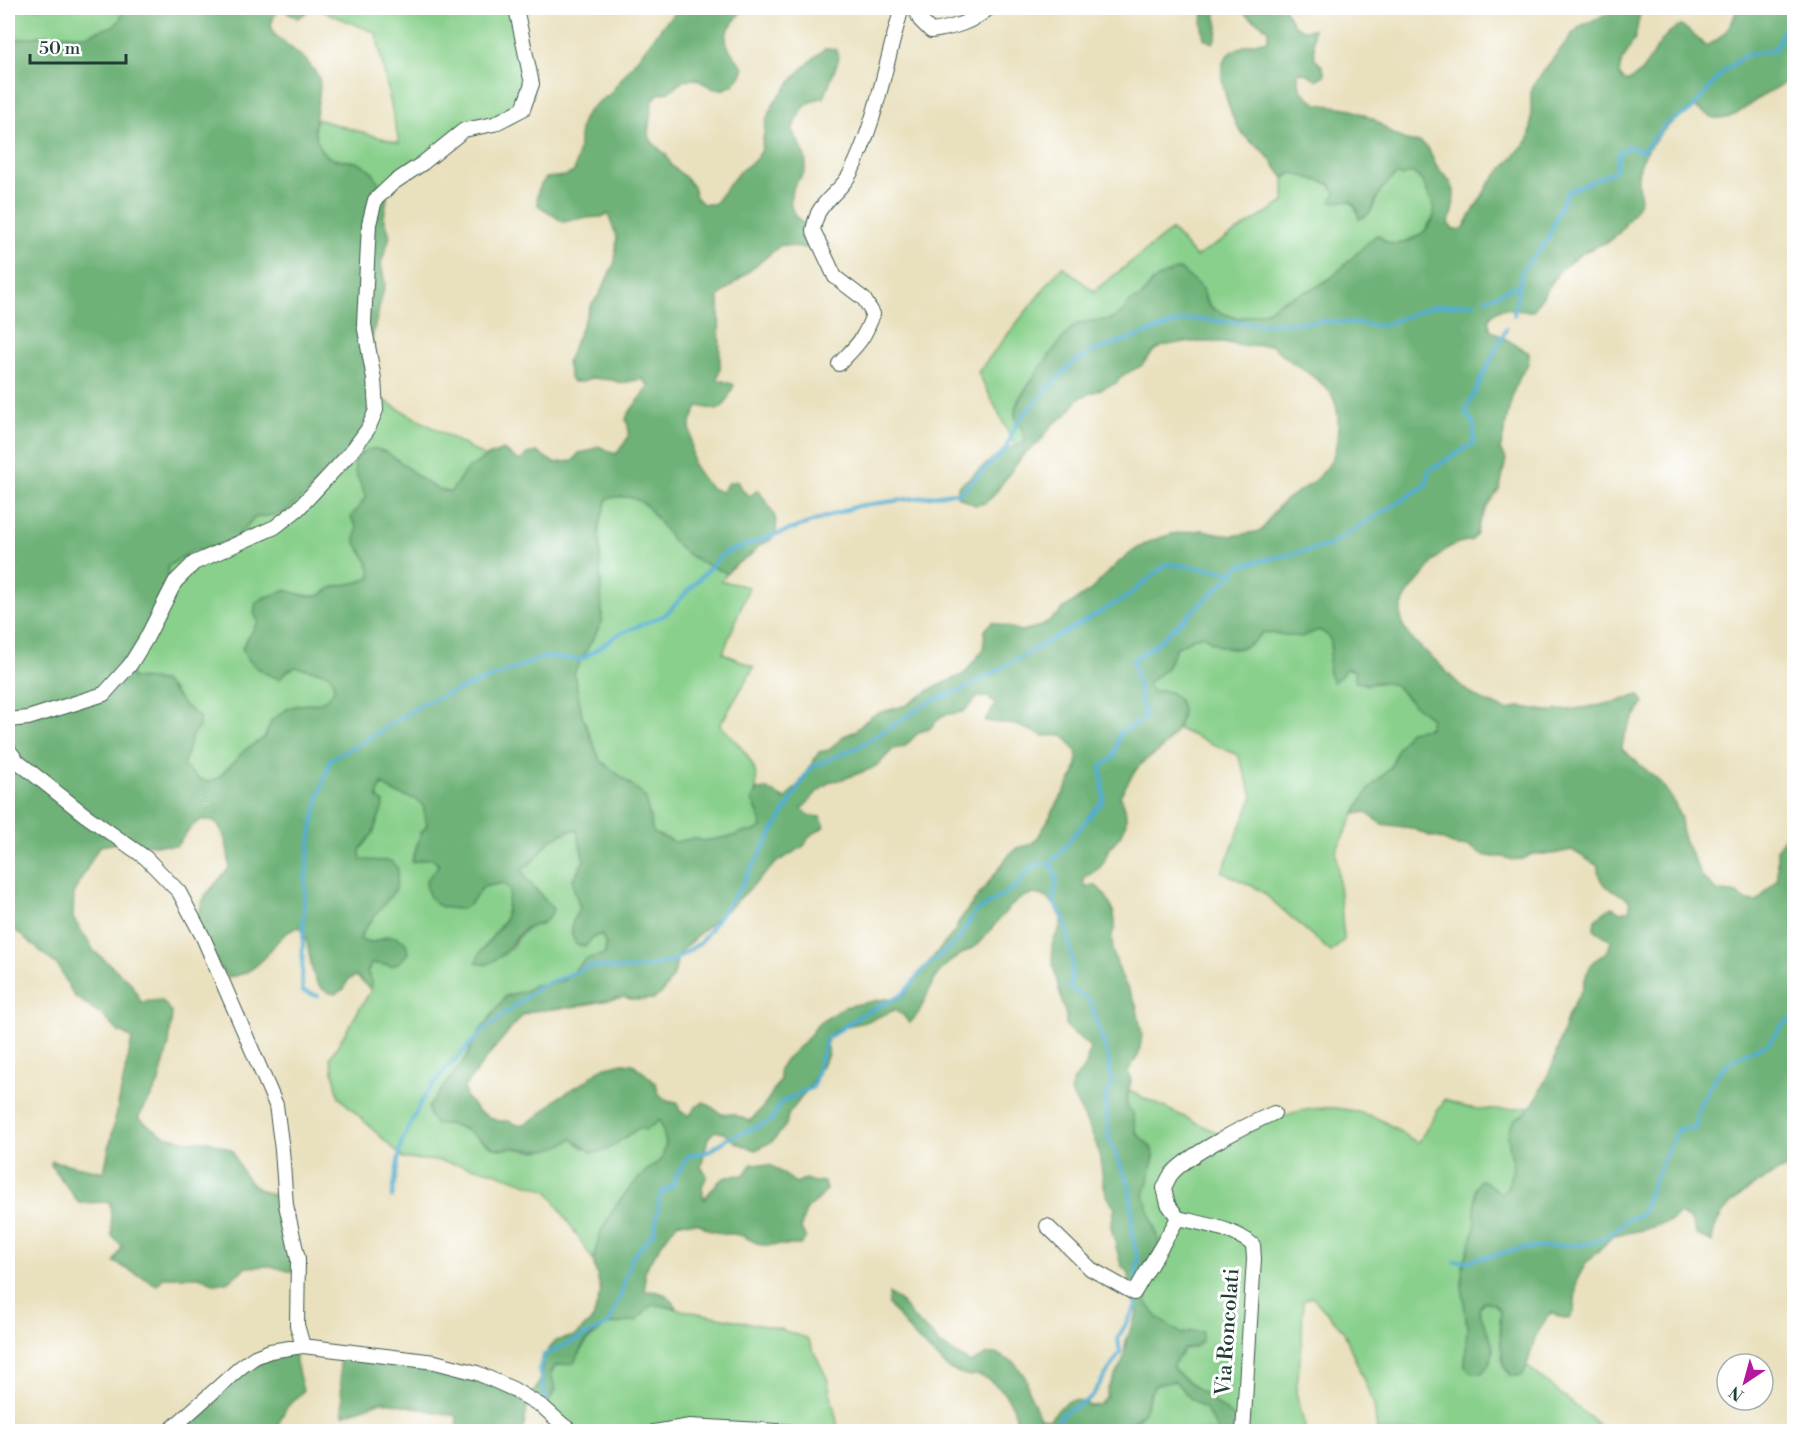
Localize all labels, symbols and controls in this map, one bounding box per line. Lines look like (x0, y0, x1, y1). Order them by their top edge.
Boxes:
scale bar (30, 27, 126, 65)
text: 50 m (39, 37, 81, 60)
street label: Via Roncolati (1210, 1267, 1245, 1398)
north arrow (1715, 1352, 1775, 1412)
text: N (1725, 1381, 1748, 1405)

